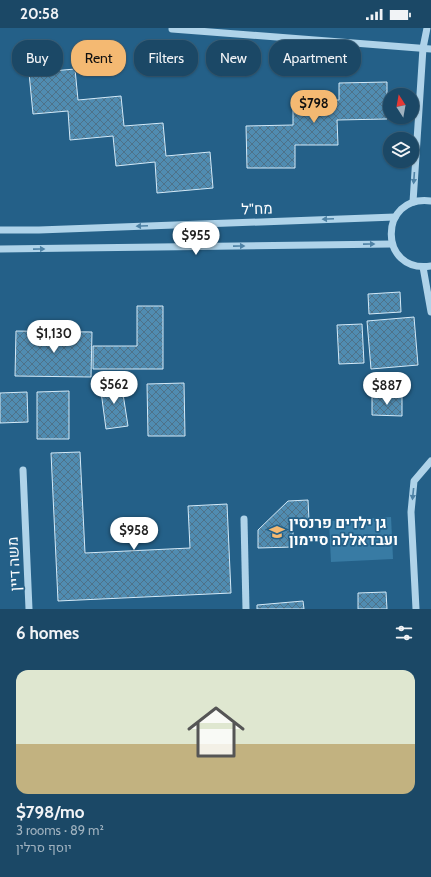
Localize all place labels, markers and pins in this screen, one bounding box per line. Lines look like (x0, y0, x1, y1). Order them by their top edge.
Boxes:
pin: $798 (290, 90, 338, 124)
pin: $955 (172, 222, 220, 256)
pin: $1,130 (21, 320, 87, 354)
pin: $562 (90, 371, 138, 405)
pin: $887 (363, 372, 411, 406)
place label: גן ילדים פרנסין ועבדאללה סיימון (289, 514, 398, 549)
pin: $958 (110, 517, 158, 551)
school or university icon: גן ילדים פרנסין ועבדאללה סיימון (268, 523, 286, 541)

